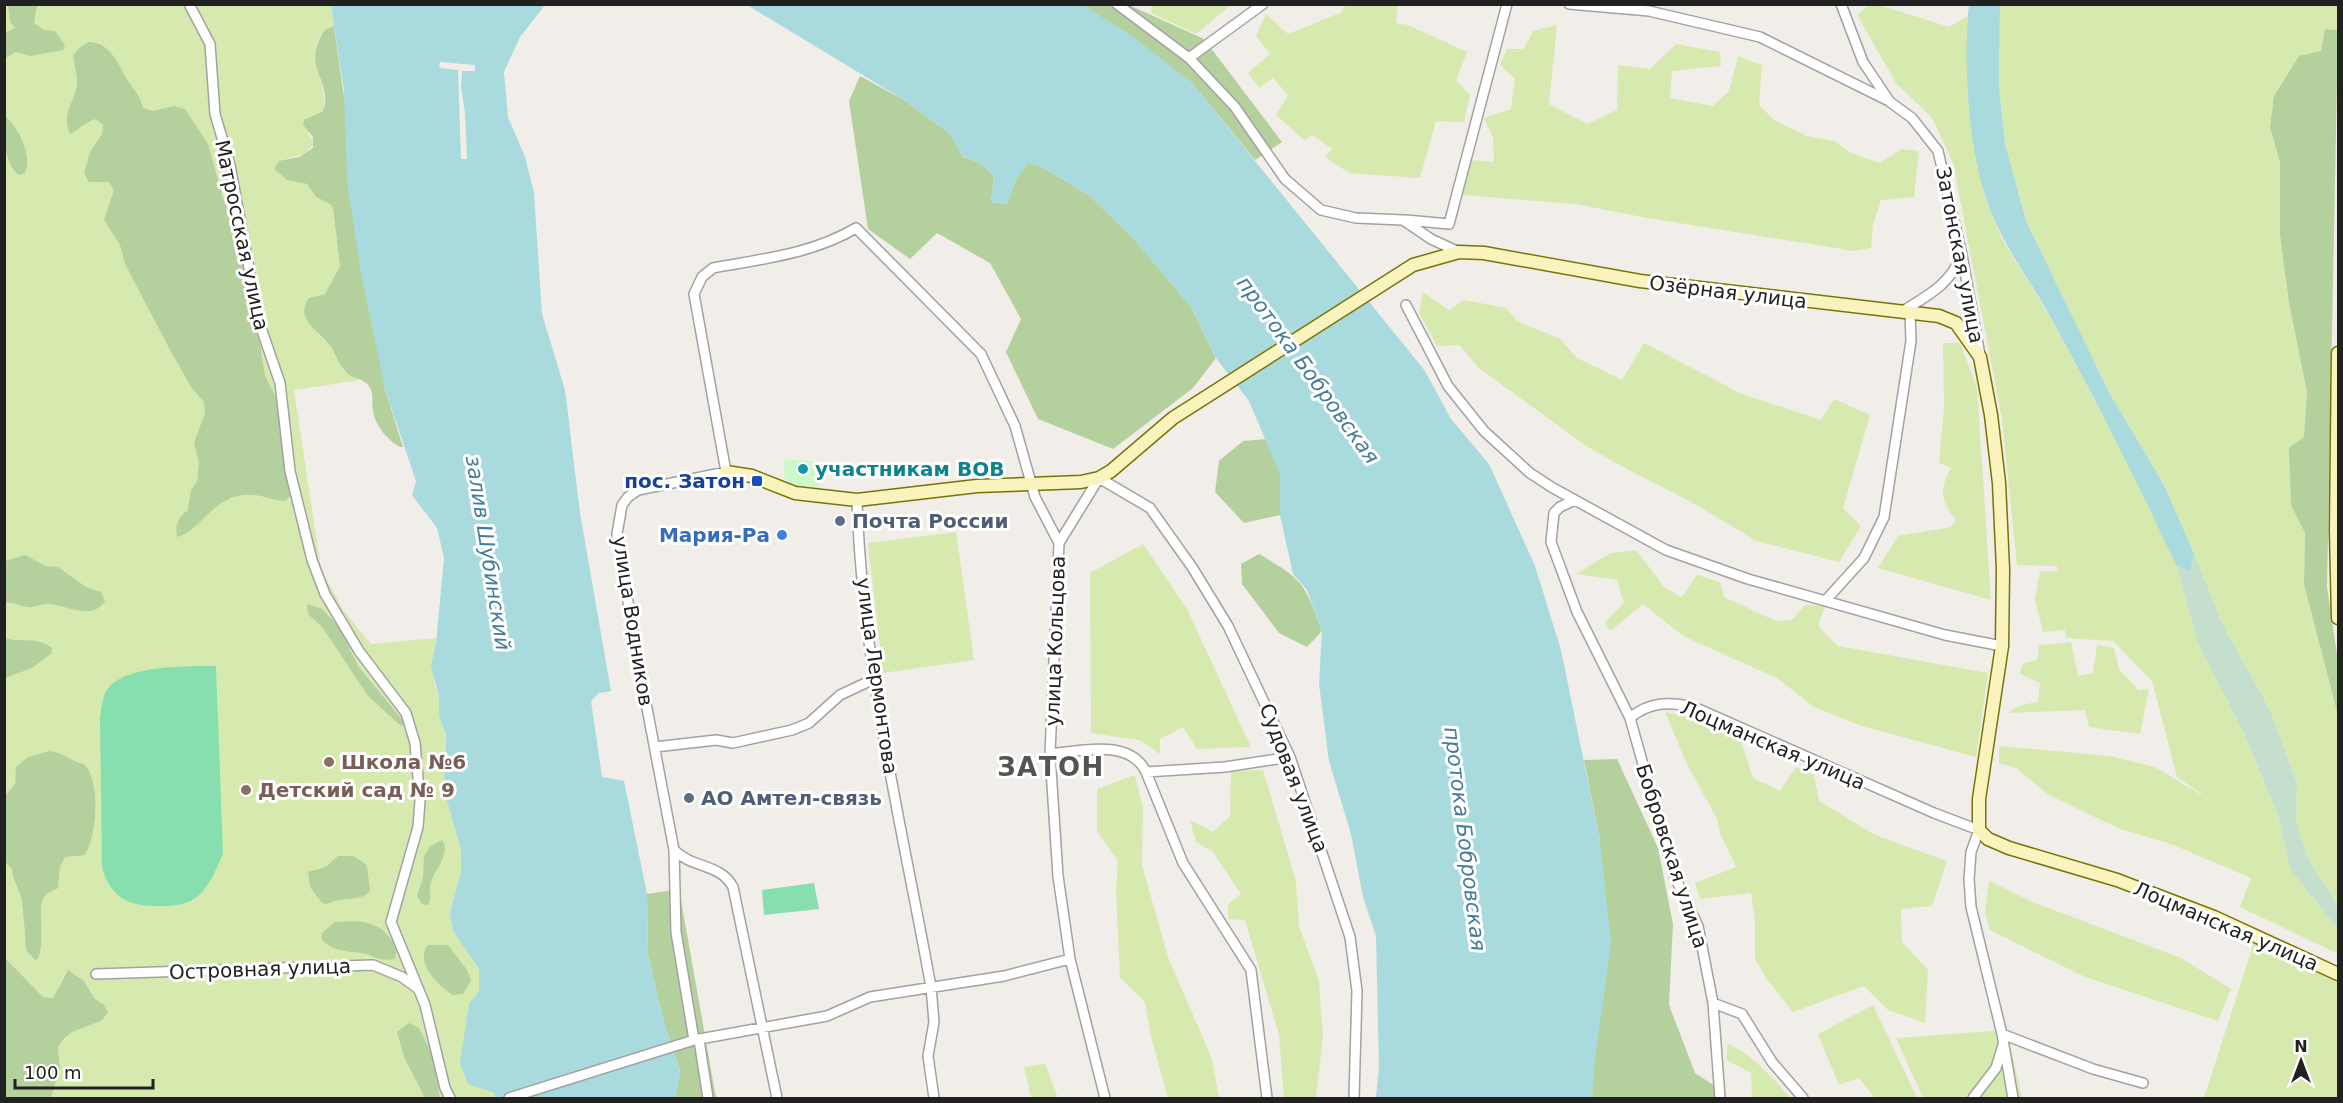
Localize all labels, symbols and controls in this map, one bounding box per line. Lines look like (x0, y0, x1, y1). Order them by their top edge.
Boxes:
street label: Матросская улица (210, 137, 274, 333)
street label: Затонская улица (1931, 165, 1989, 345)
street label: Озёрная улица (1648, 270, 1808, 314)
water label: протока Бобровская (1232, 272, 1384, 468)
water label: залив Шубинский (461, 454, 515, 652)
place label: участникам ВОВ (815, 457, 1004, 481)
marker: участникам ВОВ (796, 462, 810, 476)
place label: пос. Затон (624, 469, 745, 493)
marker: пос. Затон (750, 474, 764, 488)
place label: Почта России (852, 509, 1008, 533)
marker: Почта России (833, 514, 847, 528)
place label: Мария-Ра (659, 523, 770, 547)
marker: Мария-Ра (775, 528, 789, 542)
street label: улица Водников (608, 534, 658, 708)
street label: улица Кольцова (1040, 555, 1070, 727)
street label: улица Лермонтова (851, 576, 903, 776)
street label: Лоцманская улица (1677, 695, 1869, 795)
street label: Судовая улица (1255, 700, 1333, 856)
water label: протока Бобровская (1439, 726, 1491, 952)
place label: Школа №6 (341, 750, 466, 774)
district label: ЗАТОН (997, 752, 1105, 782)
marker: Школа №6 (322, 755, 336, 769)
street label: Бобровская улица (1631, 761, 1713, 951)
place label: Детский сад № 9 (258, 778, 455, 802)
marker: Детский сад № 9 (239, 783, 253, 797)
place label: АО Амтел-связь (701, 786, 882, 810)
marker: АО Амтел-связь (682, 791, 696, 805)
street label: Лоцманская улица (2130, 876, 2322, 976)
street label: Островная улица (168, 954, 352, 984)
north arrow (2271, 1031, 2331, 1091)
text: N (2294, 1037, 2308, 1056)
scale bar (15, 1052, 153, 1090)
text: 100 m (24, 1062, 82, 1083)

